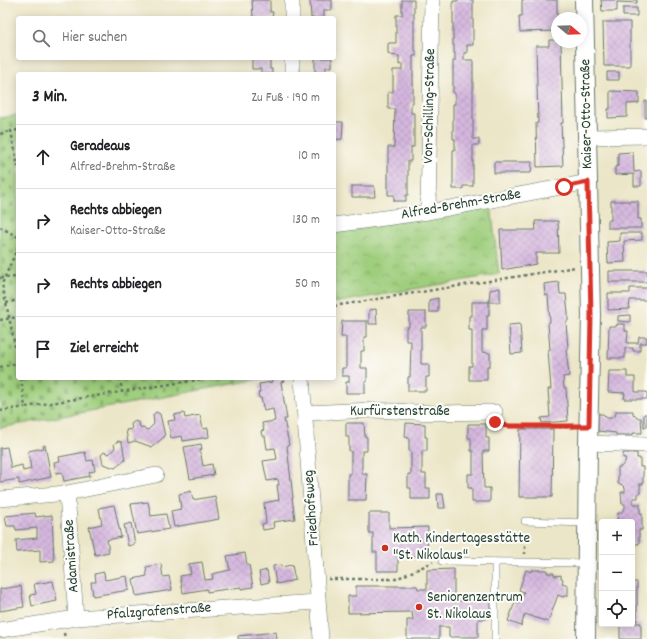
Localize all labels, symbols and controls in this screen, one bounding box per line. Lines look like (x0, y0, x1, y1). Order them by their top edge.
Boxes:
north arrow (551, 12, 587, 48)
search box (16, 16, 336, 60)
icon: search (30, 27, 52, 49)
text: Hier suchen (62, 27, 127, 49)
street label: Von-Schilling-Straße (418, 48, 442, 164)
street label: Kaiser-Otto-Straße (575, 58, 599, 169)
text: 3 Min. (32, 86, 67, 110)
text: Zu Fuß · 190 m (251, 89, 320, 108)
text: Geradeaus (70, 136, 130, 158)
icon: ahead (32, 146, 54, 168)
text: 10 m (298, 147, 320, 166)
text: Alfred-Brehm-Straße (70, 158, 175, 177)
route start (555, 178, 573, 196)
street label: Alfred-Brehm-Straße (399, 184, 523, 226)
text: Rechts abbiegen (70, 200, 162, 222)
icon: right (32, 210, 54, 232)
text: 130 m (292, 211, 320, 230)
text: Kaiser-Otto-Straße (70, 222, 166, 241)
icon: right (32, 274, 54, 296)
text: Rechts abbiegen (70, 274, 162, 296)
text: 50 m (295, 275, 320, 294)
icon: arrive (32, 338, 54, 360)
text: Ziel erreicht (70, 338, 138, 360)
street label: Kurfürstenstraße (350, 401, 450, 423)
route end (486, 413, 504, 431)
street label: Friedhofsweg (298, 469, 326, 547)
street label: Adamistraße (58, 518, 86, 593)
map controls (599, 519, 635, 627)
button: + (599, 519, 635, 555)
place label: Kath. Kindertagesstätte "St. Nikolaus" (393, 528, 531, 567)
marker: Kath. Kindertagesstätte "St. Nikolaus" (380, 543, 390, 553)
button: − (599, 555, 635, 591)
place label: Seniorenzentrum St. Nikolaus (427, 587, 523, 626)
button: locate (599, 591, 635, 627)
street label: Pfalzgrafenstraße (106, 597, 212, 627)
marker: Seniorenzentrum St. Nikolaus (414, 602, 424, 612)

